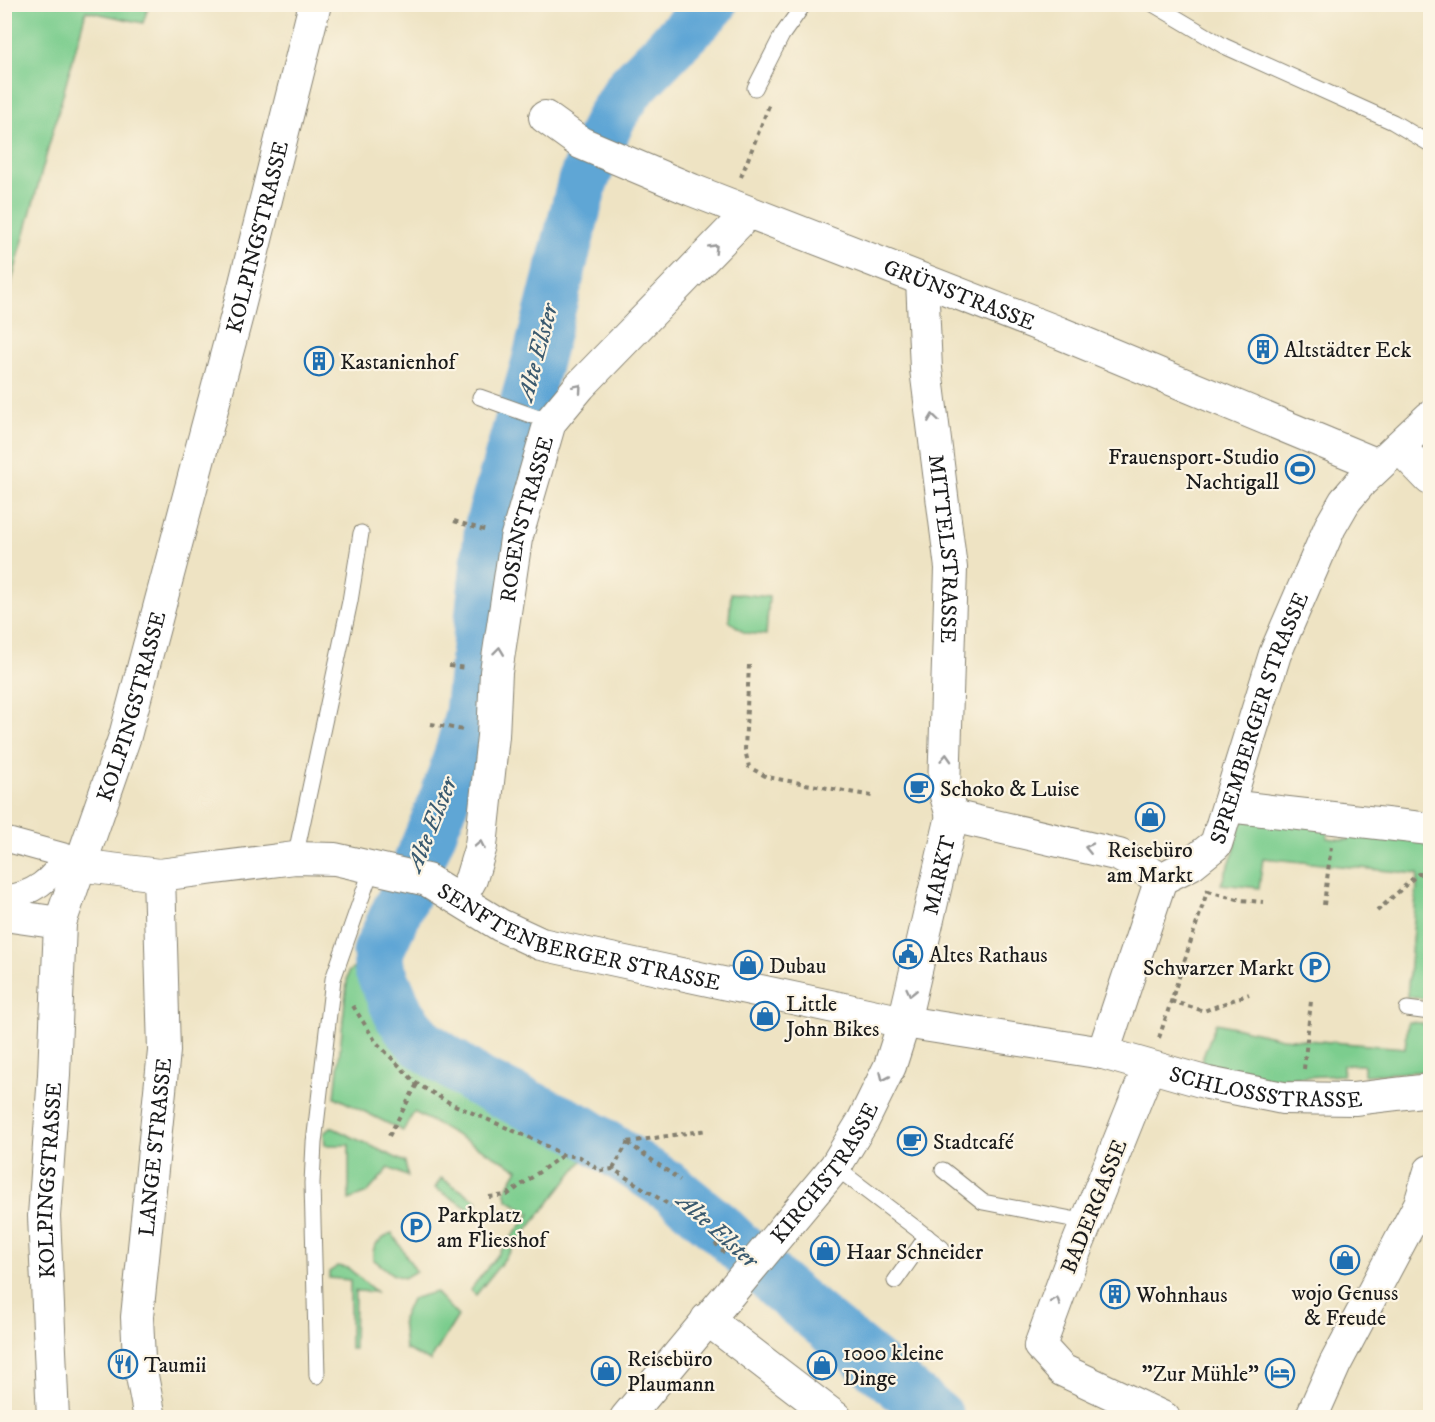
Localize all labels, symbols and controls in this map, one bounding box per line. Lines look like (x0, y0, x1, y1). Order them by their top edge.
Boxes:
street label: KOLPINGSTRASSE (221, 138, 295, 336)
one-way arrow (706, 245, 717, 256)
street label: GRÜNSTRASSE (879, 254, 1039, 337)
water label: Alte Elster (510, 298, 566, 407)
building icon: Altstädter Eck (1247, 333, 1279, 365)
place label: Altstädter Eck (1284, 337, 1411, 364)
building icon: Kastanienhof (303, 345, 335, 377)
place label: Kastanienhof (340, 349, 459, 376)
one-way arrow (571, 384, 582, 395)
one-way arrow (927, 413, 939, 422)
street label: ROSENSTRASSE (495, 433, 560, 604)
place label: Frauensport-Studio Nachtigall (1108, 444, 1279, 496)
street label: MITTELSTRASSE (922, 453, 964, 644)
sports icon: Frauensport-Studio Nachtigall (1284, 453, 1316, 485)
street label: SPREMBERGER STRASSE (1205, 588, 1315, 848)
street label: KOLPINGSTRASSE (91, 608, 173, 805)
one-way arrow (492, 646, 504, 656)
one-way arrow (940, 754, 953, 763)
water label: Alte Elster (398, 771, 465, 879)
cafe icon: Schoko & Luise (903, 772, 935, 804)
place label: Schoko & Luise (940, 776, 1079, 803)
shop icon: Reisebüro am Markt (1134, 801, 1166, 833)
street label: MARKT (917, 833, 962, 918)
place label: Reisebüro am Markt (1107, 837, 1193, 889)
one-way arrow (473, 840, 486, 850)
one-way arrow (1084, 842, 1094, 855)
street label: SENFTENBERGER STRASSE (432, 878, 723, 997)
public building icon: Altes Rathaus (892, 938, 924, 970)
place label: Altes Rathaus (929, 942, 1048, 969)
shop icon: Dubau (732, 949, 764, 981)
parking icon: Schwarzer Markt (1299, 951, 1331, 983)
place label: Dubau (769, 953, 826, 980)
place label: Schwarzer Markt (1143, 955, 1294, 982)
one-way arrow (905, 986, 918, 996)
place label: Little John Bikes (784, 991, 879, 1043)
shop icon: Little John Bikes (749, 1000, 781, 1032)
street label: LANGE STRASSE (133, 1057, 178, 1238)
street label: SCHLOSSSTRASSE (1166, 1061, 1364, 1115)
one-way arrow (880, 1071, 892, 1082)
street label: KOLPINGSTRASSE (32, 1081, 68, 1279)
street label: KIRCHSTRASSE (765, 1098, 885, 1249)
cafe icon: Stadtcafé (896, 1125, 928, 1157)
place label: Stadtcafé (933, 1129, 1014, 1156)
street label: BADERGASSE (1055, 1136, 1134, 1278)
water label: Alte Elster (668, 1185, 766, 1277)
place label: Parkplatz am Fliesshof (437, 1202, 550, 1254)
parking icon: Parkplatz am Fliesshof (400, 1211, 432, 1243)
shop icon: Haar Schneider (809, 1235, 841, 1267)
place label: Haar Schneider (846, 1239, 984, 1266)
shop icon: wojo Genuss & Freude (1329, 1244, 1361, 1276)
building icon: Wohnhaus (1099, 1278, 1131, 1310)
place label: wojo Genuss & Freude (1291, 1280, 1398, 1332)
place label: Wohnhaus (1135, 1282, 1228, 1309)
one-way arrow (1049, 1297, 1062, 1307)
place label: 1000 kleine Dinge (843, 1340, 944, 1392)
place label: Reisebüro Plaumann (627, 1346, 716, 1398)
restaurant icon: Taumii (107, 1348, 139, 1380)
shop icon: 1000 kleine Dinge (806, 1349, 838, 1381)
place label: Taumii (144, 1352, 207, 1379)
shop icon: Reisebüro Plaumann (590, 1355, 622, 1387)
hotel icon: "Zur Mühle" (1264, 1357, 1296, 1389)
place label: "Zur Mühle" (1142, 1361, 1259, 1388)

